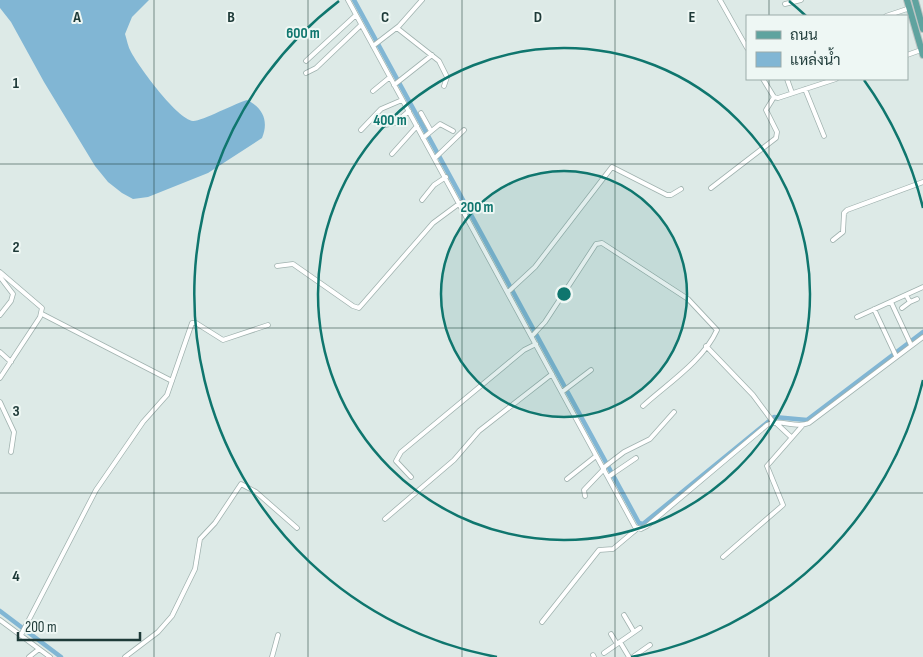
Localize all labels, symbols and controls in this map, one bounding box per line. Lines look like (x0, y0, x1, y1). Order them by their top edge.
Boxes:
text: A (72, 8, 81, 27)
text: B (227, 8, 235, 27)
text: C (381, 8, 389, 27)
text: D (534, 8, 542, 27)
text: E (689, 8, 696, 27)
legend (746, 15, 908, 80)
text: 600 m (286, 24, 320, 43)
text: ถนน (790, 26, 818, 45)
text: แหล่งน้ำ (790, 47, 841, 70)
text: 1 (13, 74, 20, 93)
text: 400 m (373, 111, 407, 130)
text: 200 m (460, 198, 494, 217)
text: 2 (12, 238, 20, 257)
centre of rings (555, 285, 573, 303)
text: 3 (12, 402, 20, 421)
text: 4 (12, 567, 20, 586)
scale bar (18, 610, 140, 642)
text: 200 m (25, 618, 57, 637)

